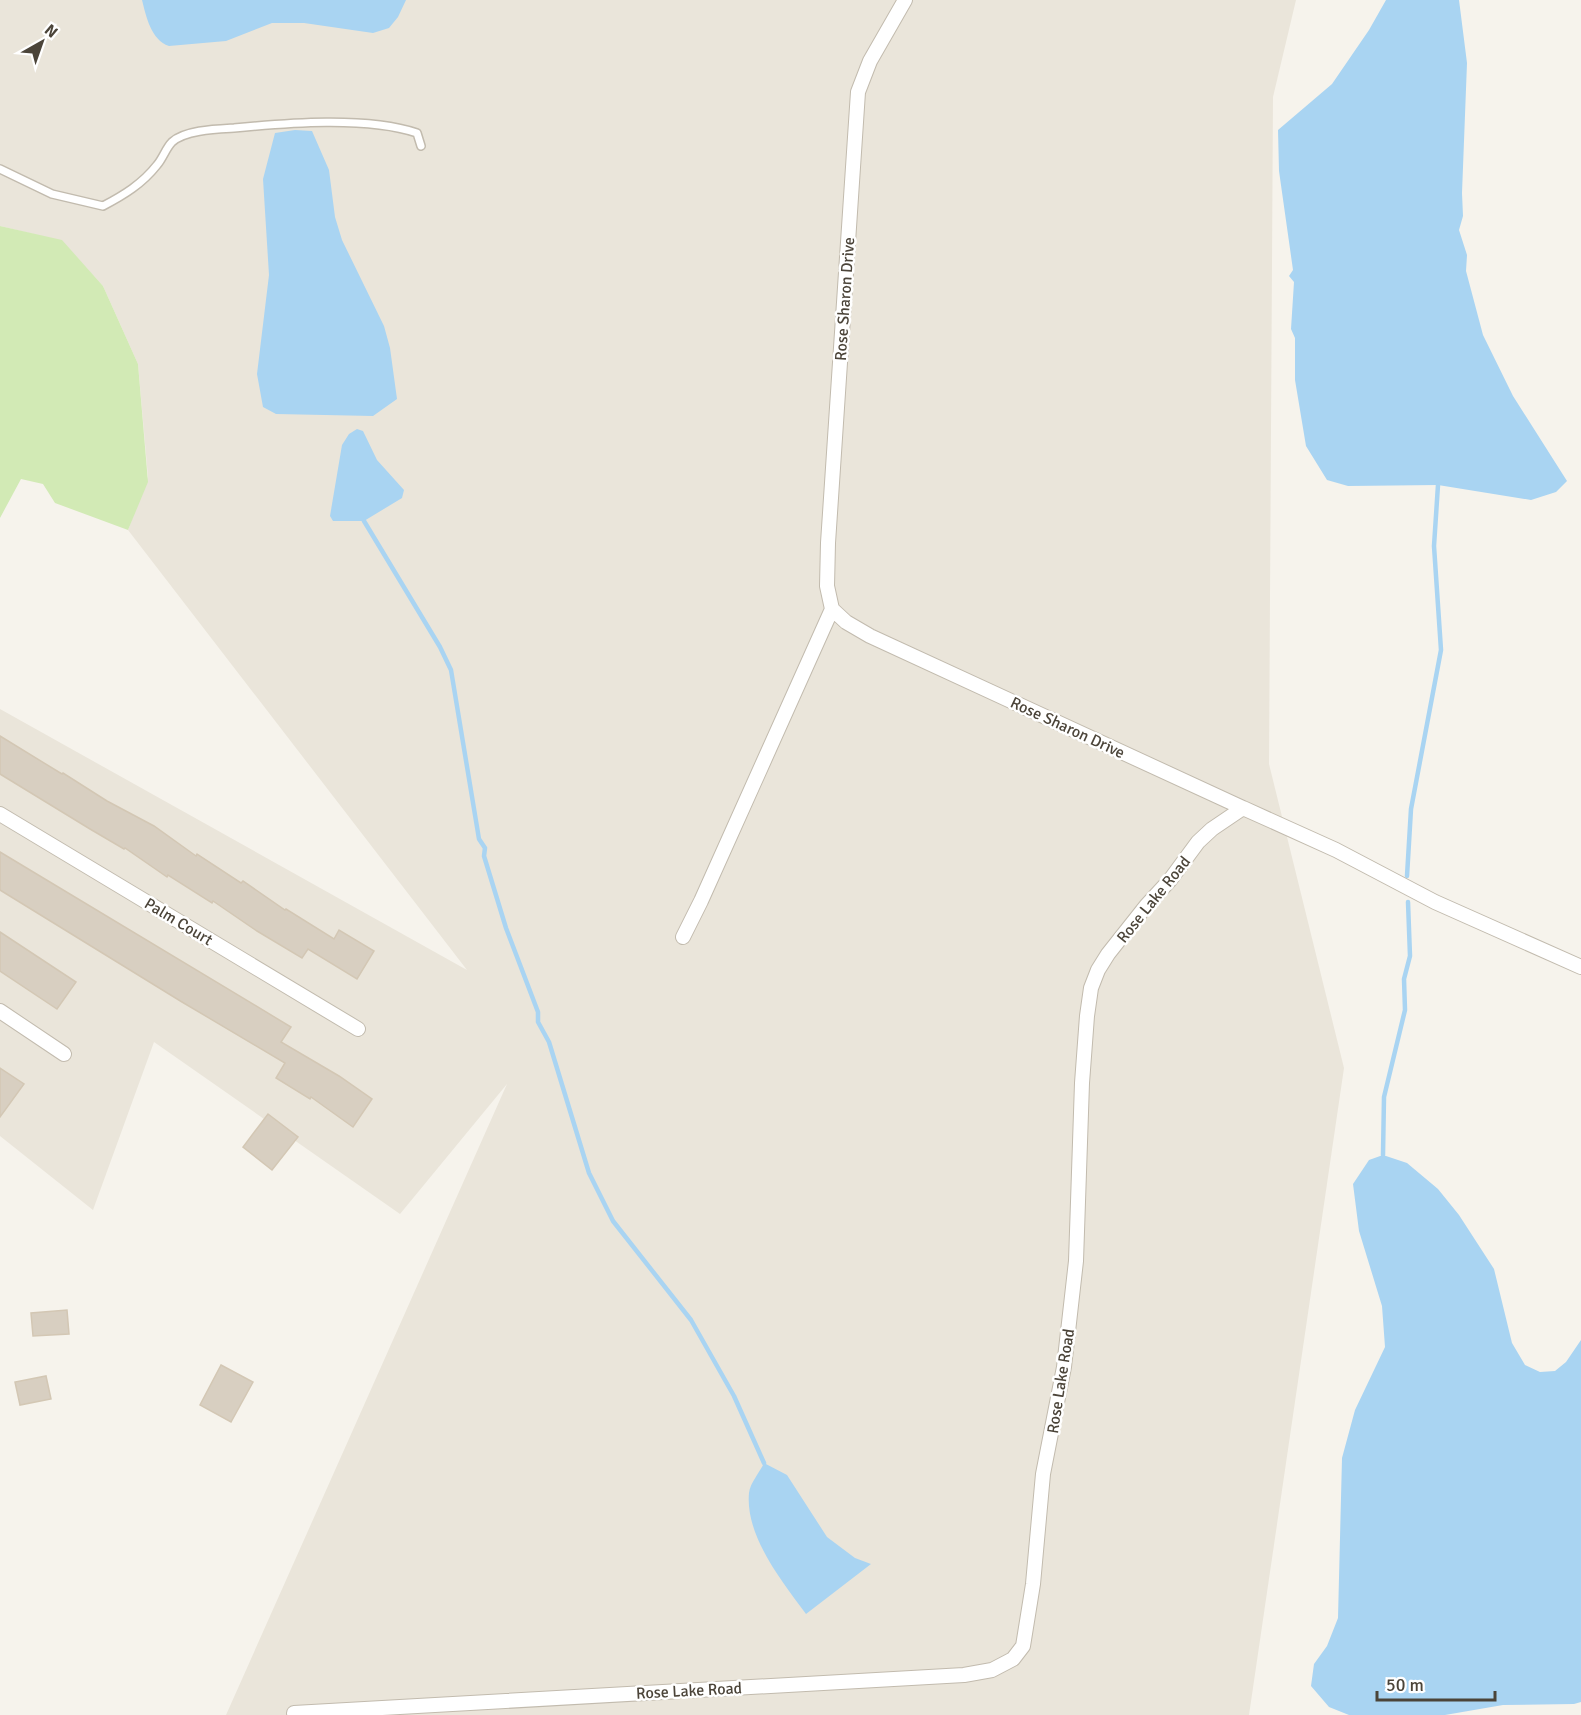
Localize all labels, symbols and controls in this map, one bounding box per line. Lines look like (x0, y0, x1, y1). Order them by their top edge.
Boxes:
north arrow (12, 12, 72, 72)
text: N (40, 20, 62, 43)
street label: Rose Sharon Drive (831, 237, 859, 362)
street label: Rose Sharon Drive (1007, 693, 1128, 763)
street label: Rose Lake Road (1113, 852, 1195, 947)
street label: Palm Court (141, 894, 217, 950)
street label: Rose Lake Road (1043, 1327, 1079, 1435)
scale bar (1377, 1664, 1496, 1702)
text: 50 m (1386, 1674, 1424, 1696)
street label: Rose Lake Road (636, 1678, 743, 1704)

